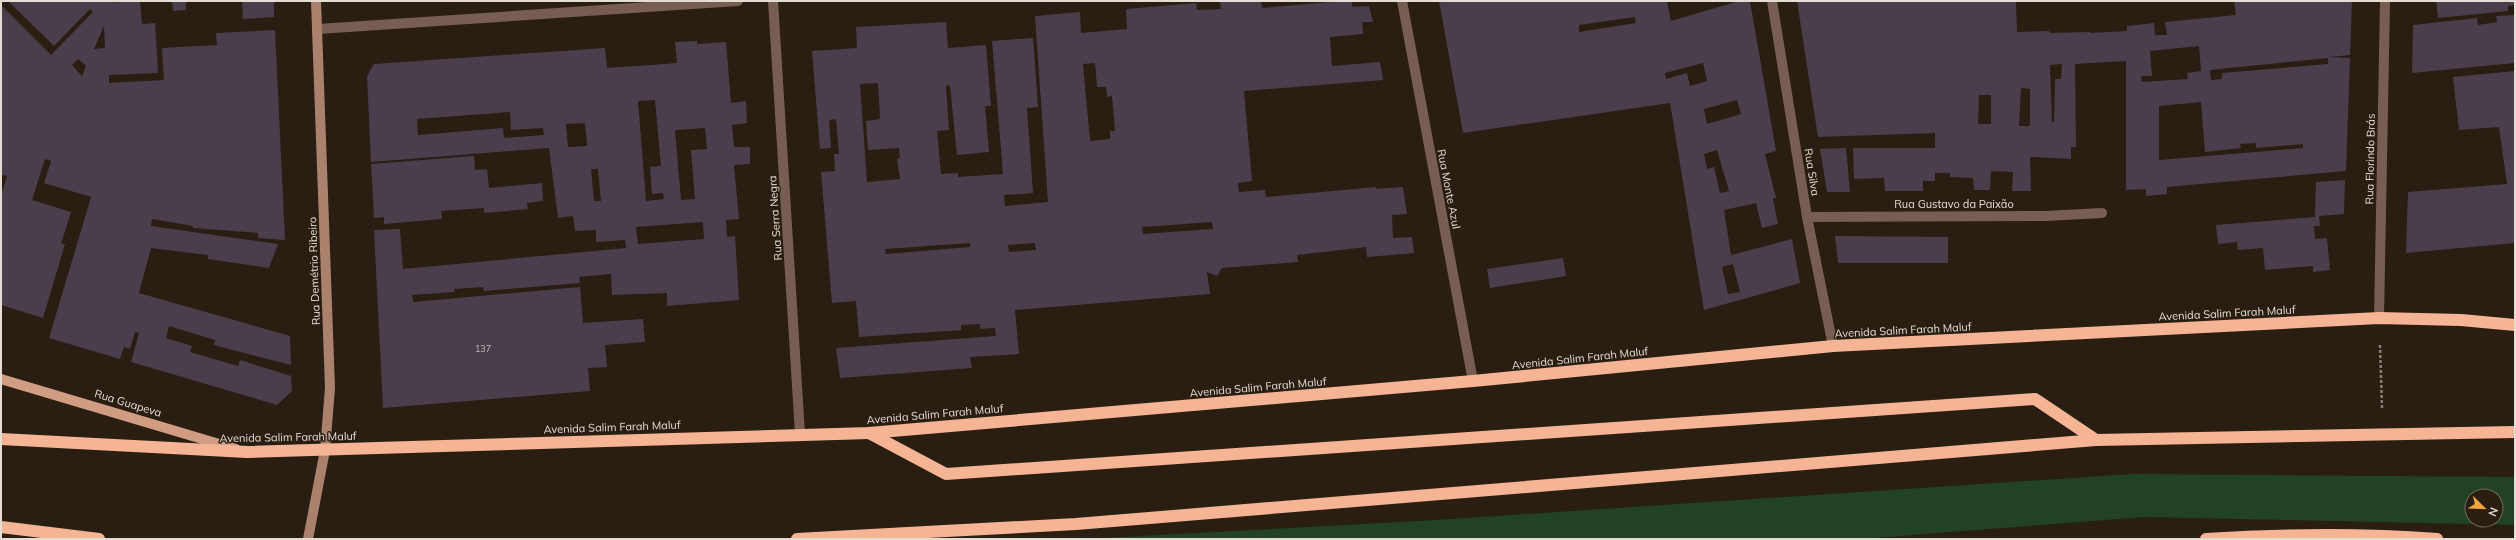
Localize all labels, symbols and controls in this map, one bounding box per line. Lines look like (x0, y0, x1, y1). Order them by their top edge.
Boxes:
street label: Rua Florindo Brás (2362, 113, 2378, 205)
street label: Rua Silva (1801, 147, 1823, 197)
street label: Rua Monte Azul (1434, 148, 1464, 230)
street label: Rua Serra Negra (765, 175, 785, 261)
street label: Rua Gustavo da Paixão (1894, 197, 2014, 211)
street label: Rua Demétrio Ribeiro (305, 217, 323, 325)
street label: Avenida Salim Farah Maluf (2158, 302, 2296, 324)
street label: Avenida Salim Farah Maluf (1834, 319, 1972, 341)
house number: 137 (475, 343, 491, 354)
street label: Avenida Salim Farah Maluf (1511, 344, 1649, 372)
street label: Avenida Salim Farah Maluf (1189, 374, 1327, 400)
street label: Rua Guapeva (93, 386, 163, 420)
street label: Avenida Salim Farah Maluf (866, 401, 1004, 427)
street label: Avenida Salim Farah Maluf (543, 418, 681, 436)
street label: Avenida Salim Farah Maluf (219, 429, 357, 445)
north arrow (2464, 488, 2504, 528)
text: N (2485, 505, 2501, 518)

